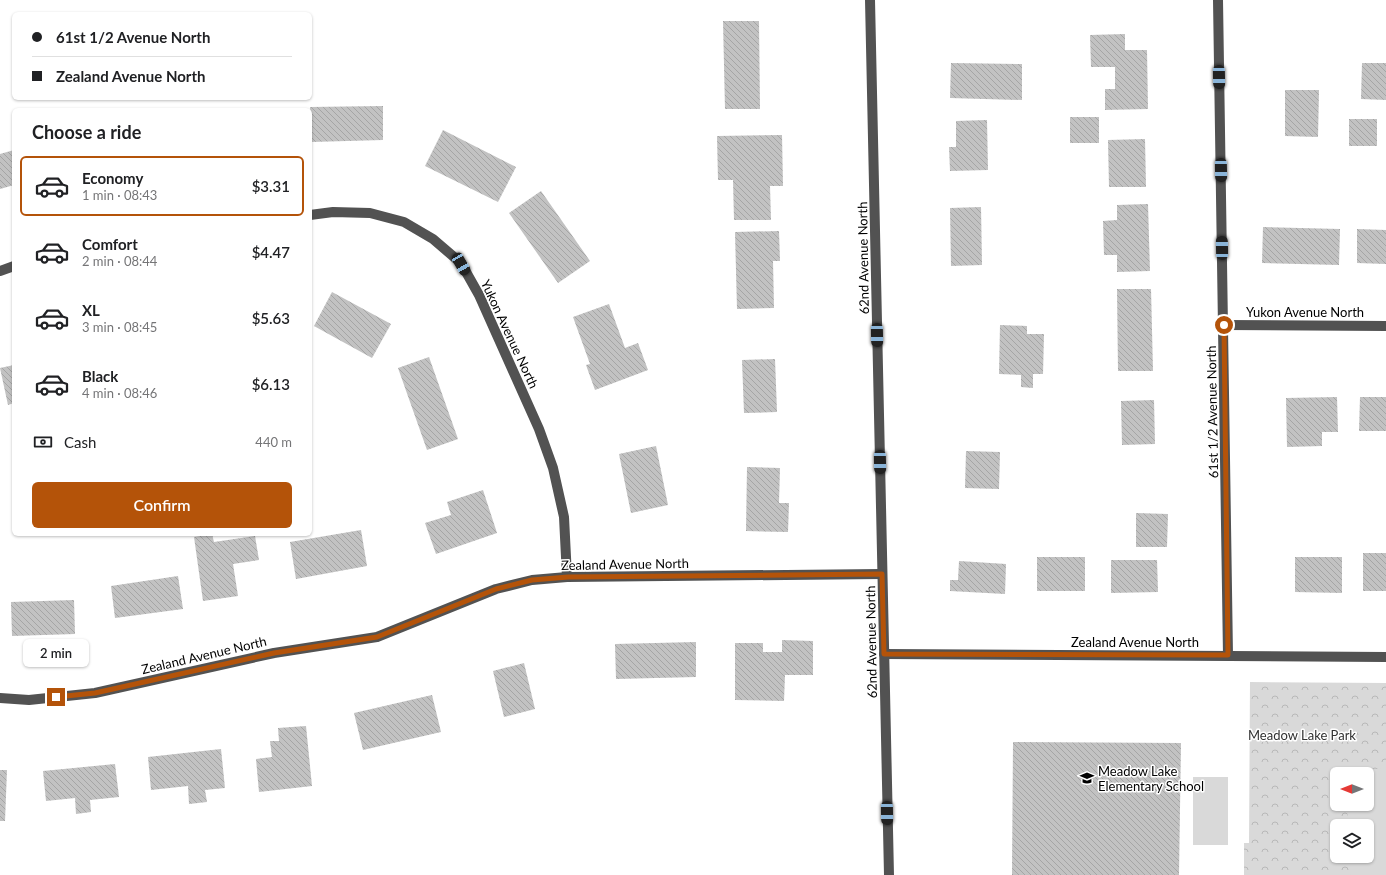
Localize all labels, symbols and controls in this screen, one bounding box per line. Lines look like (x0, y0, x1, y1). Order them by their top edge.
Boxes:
text: 61st 1/2 Avenue North (56, 28, 210, 46)
car (1213, 65, 1225, 89)
text: Zealand Avenue North (56, 67, 205, 85)
text: Choose a ride (32, 121, 141, 143)
car (1215, 158, 1227, 182)
icon: car (34, 168, 70, 204)
text: Economy (82, 169, 143, 187)
text: $3.31 (252, 177, 290, 195)
text: 1 min · 08:43 (82, 187, 157, 203)
street label: 62nd Avenue North (854, 202, 872, 314)
icon: car (34, 234, 70, 270)
text: Comfort (82, 235, 138, 253)
car (1216, 236, 1228, 260)
text: $4.47 (252, 243, 290, 261)
car (450, 251, 472, 277)
text: 2 min · 08:44 (82, 253, 157, 269)
street label: Yukon Avenue North (478, 277, 542, 391)
icon: car (34, 300, 70, 336)
text: XL (82, 301, 100, 319)
street label: Yukon Avenue North (1246, 304, 1364, 320)
text: $5.63 (252, 309, 290, 327)
route start (1215, 316, 1233, 334)
text: 3 min · 08:45 (82, 319, 157, 335)
car (871, 323, 883, 347)
street label: 61st 1/2 Avenue North (1203, 346, 1221, 478)
icon: car (34, 366, 70, 402)
text: Black (82, 367, 118, 385)
text: $6.13 (252, 375, 290, 393)
text: 4 min · 08:46 (82, 385, 157, 401)
icon: cash (32, 431, 54, 453)
text: Cash (64, 433, 96, 451)
text: 440 m (255, 434, 292, 450)
car (874, 450, 886, 474)
button: Confirm (32, 482, 292, 528)
street label: Zealand Avenue North (561, 555, 689, 573)
street label: 62nd Avenue North (862, 586, 880, 698)
street label: Zealand Avenue North (140, 633, 268, 677)
street label: Zealand Avenue North (1071, 634, 1199, 650)
callout: 2 min (23, 639, 89, 667)
text: 2 min (40, 645, 72, 661)
route end (47, 688, 65, 706)
park label: Meadow Lake Park (1248, 727, 1356, 743)
place label: Meadow Lake Elementary School (1098, 763, 1204, 794)
north arrow (1330, 767, 1374, 811)
map controls (1330, 767, 1374, 863)
school or university icon: Meadow Lake Elementary School (1079, 770, 1095, 786)
car (881, 801, 893, 825)
button: layers (1330, 819, 1374, 863)

